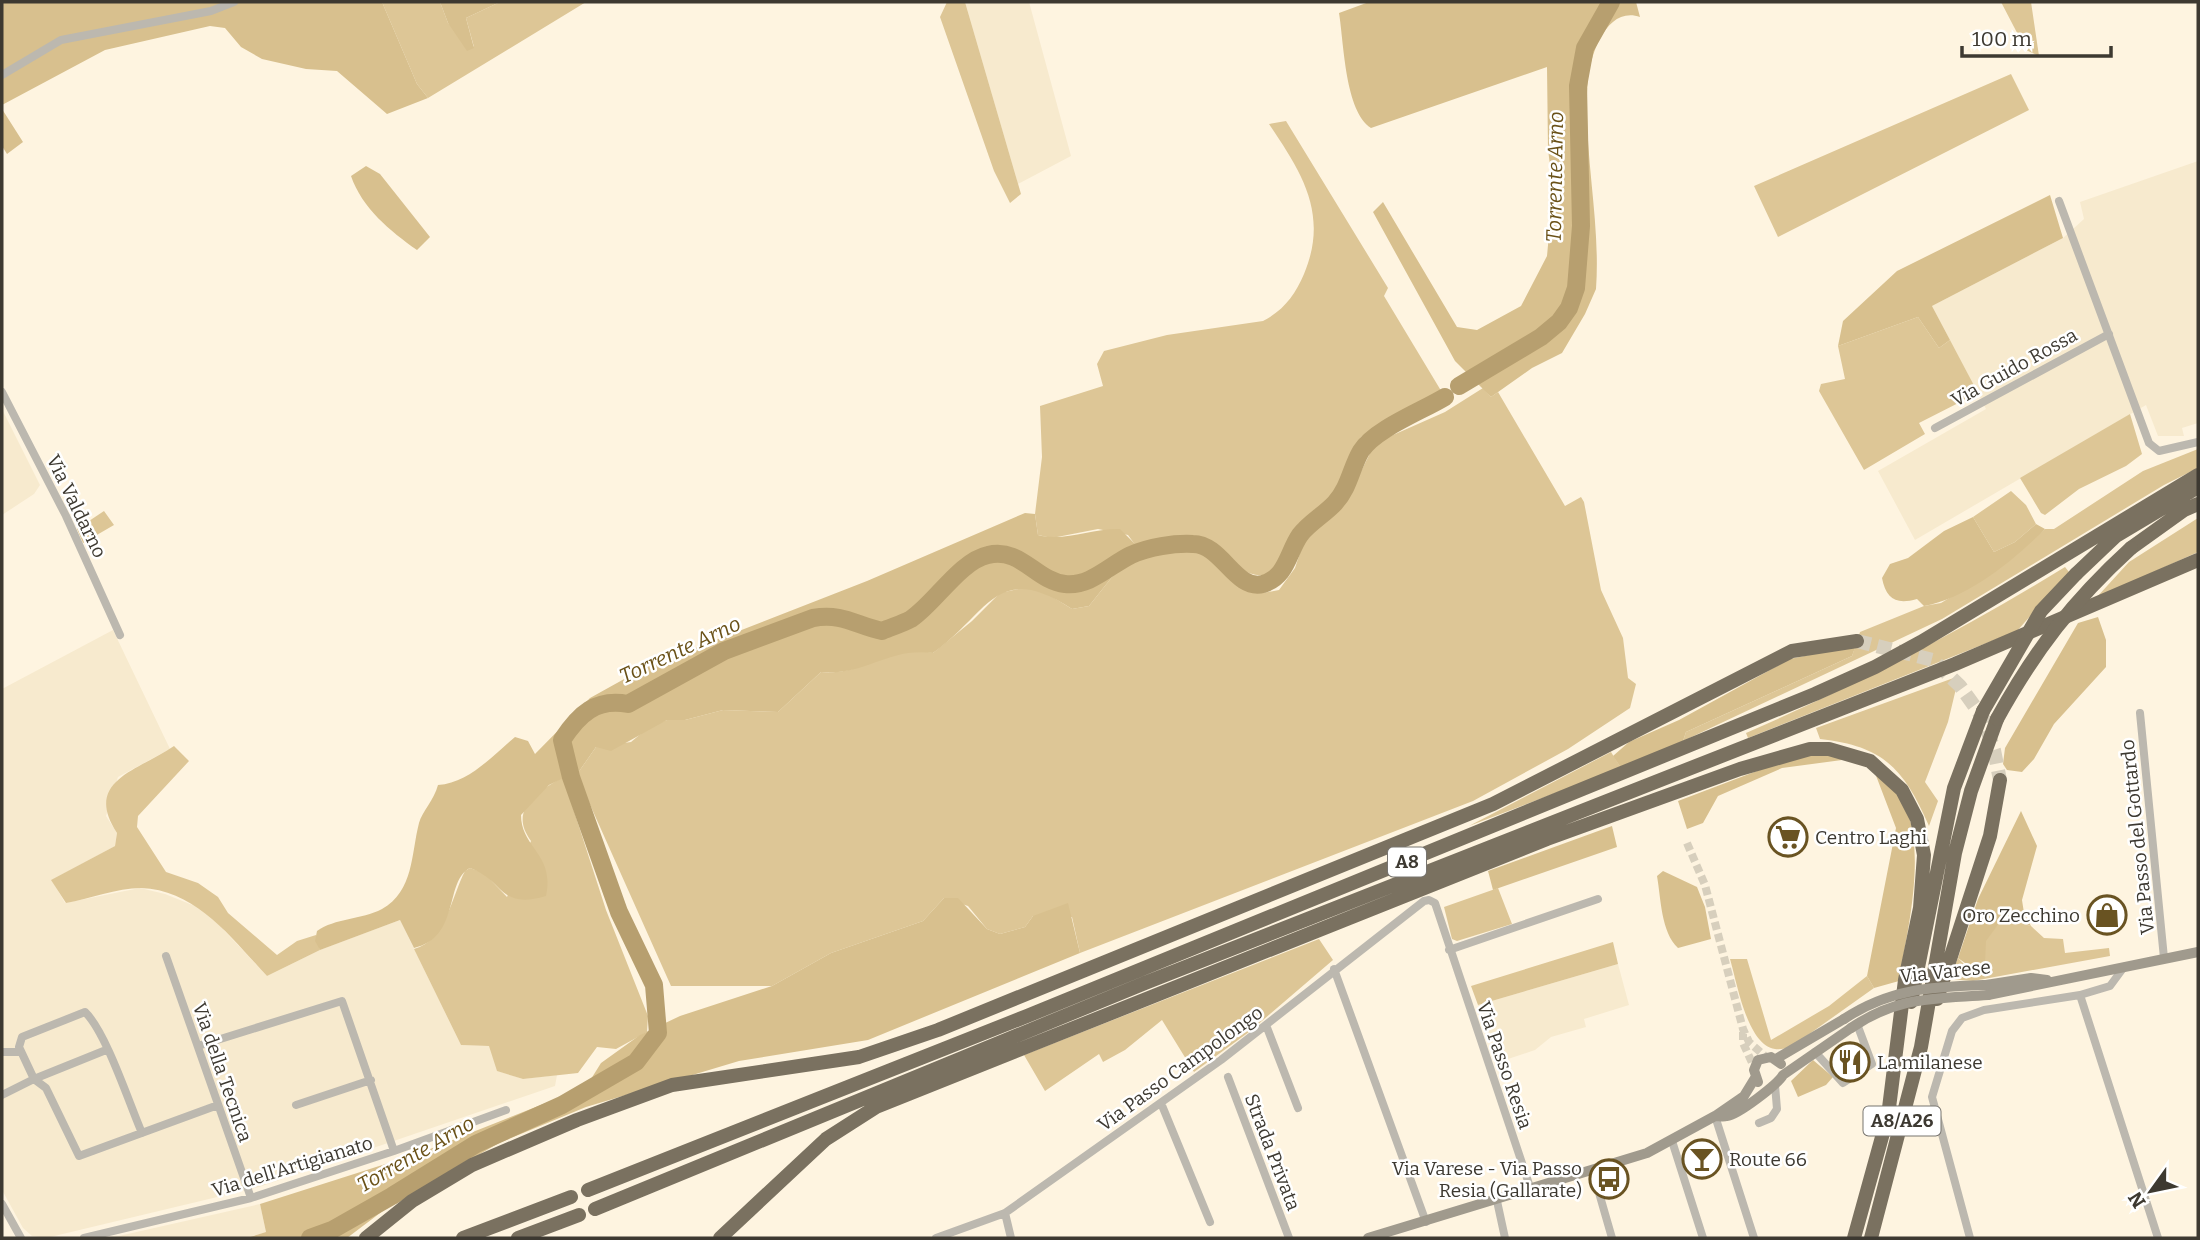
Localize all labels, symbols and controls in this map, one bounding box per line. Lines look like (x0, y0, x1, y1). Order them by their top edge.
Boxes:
scale bar (1962, 14, 2111, 58)
text: 100 m (1972, 26, 2032, 52)
water label: Torrente Arno (1541, 111, 1569, 243)
street label: Via Guido Rossa (1947, 323, 2082, 412)
street label: Via Valdarno (42, 451, 111, 562)
water label: Torrente Arno (615, 611, 745, 689)
street label: Via Passo del Gottardo (2116, 738, 2159, 936)
supermarket icon: Centro Laghi (1767, 816, 1809, 858)
place label: Centro Laghi (1815, 826, 1928, 849)
road number: A8 (1388, 848, 1426, 876)
shop icon: Oro Zecchino (2086, 894, 2128, 936)
place label: Oro Zecchino (1962, 904, 2080, 927)
street label: Via Varese (1898, 955, 1992, 988)
street label: Via Passo Resia (1472, 998, 1537, 1133)
street label: Via della Tecnica (188, 999, 257, 1145)
street label: Via Passo Campolongo (1093, 1001, 1267, 1136)
restaurant icon: La milanese (1829, 1041, 1871, 1083)
place label: La milanese (1877, 1051, 1983, 1074)
street label: Strada Privata (1240, 1091, 1306, 1214)
road number: A8/A26 (1864, 1106, 1940, 1136)
water label: Torrente Arno (353, 1110, 479, 1198)
street label: Via dell'Artigianato (209, 1131, 375, 1202)
bar icon: Route 66 (1681, 1138, 1723, 1180)
place label: Route 66 (1729, 1148, 1807, 1171)
north arrow (2116, 1156, 2186, 1226)
place label: Via Varese - Via Passo Resia (Gallarate) (1392, 1157, 1582, 1202)
bus stop icon: Via Varese - Via Passo Resia (Gallarate) (1588, 1158, 1630, 1200)
text: N (2123, 1187, 2151, 1212)

